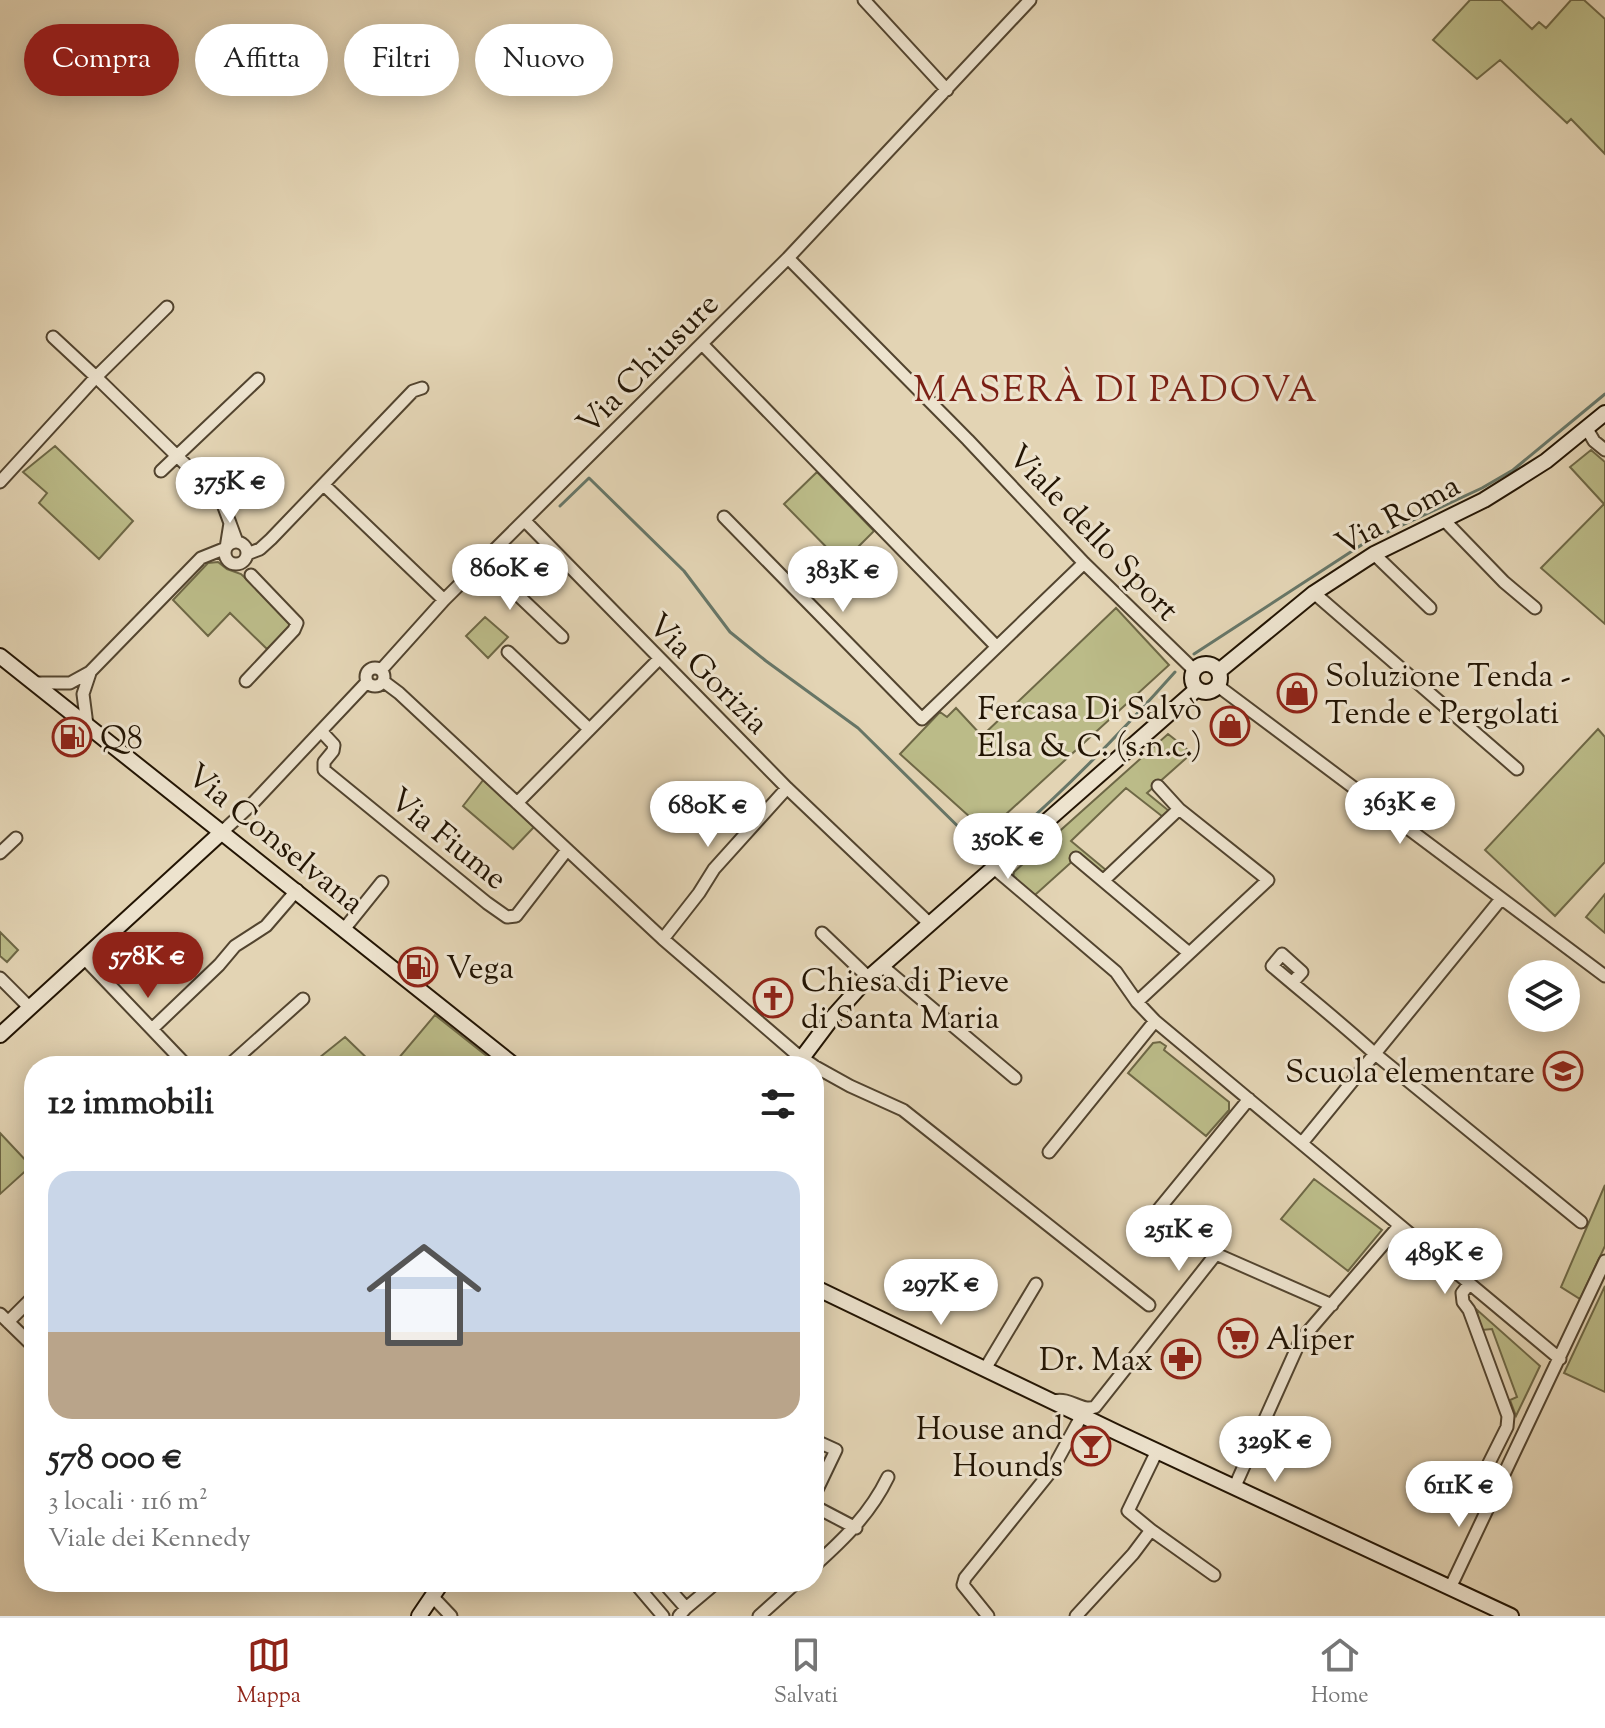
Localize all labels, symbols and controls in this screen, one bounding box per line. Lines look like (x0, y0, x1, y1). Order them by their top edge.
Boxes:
chip: Compra (24, 24, 179, 96)
chip: Affitta (195, 24, 328, 96)
chip: Filtri (344, 24, 459, 96)
chip: Nuovo (475, 24, 613, 96)
street label: Via Chiusure (568, 284, 731, 447)
district label: MASERÀ DI PADOVA (913, 366, 1319, 418)
street label: Viale dello Sport (995, 435, 1188, 633)
pin: 375K € (165, 457, 295, 525)
text: 375K € (194, 464, 266, 501)
street label: Via Roma (1328, 464, 1469, 569)
pin: 860K € (445, 544, 575, 612)
pin: 383K € (778, 546, 908, 614)
text: 860K € (470, 551, 550, 588)
text: 383K € (806, 553, 880, 590)
street label: Via Gorizia (636, 604, 778, 746)
place label: Soluzione Tenda - Tende e Pergolati (1325, 655, 1571, 738)
shop icon: Soluzione Tenda - Tende e Pergolati (1276, 672, 1318, 714)
place label: Fercasa Di Salvò Elsa & C. (s.n.c.) (977, 688, 1202, 771)
shop icon: Fercasa Di Salvò Elsa & C. (s.n.c.) (1209, 705, 1251, 747)
fuel station icon: Q8 (51, 716, 93, 758)
place label: Q8 (100, 717, 143, 763)
street label: Via Conselvana (175, 754, 373, 927)
street label: Via Fiume (378, 778, 516, 902)
pin: 363K € (1335, 778, 1465, 846)
pin: 680K € (643, 781, 773, 849)
text: 363K € (1363, 785, 1437, 822)
text: 680K € (668, 788, 748, 825)
pin: 350K € (943, 813, 1073, 881)
text: 350K € (971, 820, 1045, 857)
pin: 578K € (83, 932, 213, 1000)
text: 578K € (110, 939, 186, 976)
fuel station icon: Vega (397, 946, 439, 988)
place label: Vega (446, 947, 514, 993)
place label: Chiesa di Pieve di Santa Maria (801, 960, 1009, 1043)
map controls (1508, 960, 1580, 1032)
button: layers (1508, 960, 1580, 1032)
church icon: Chiesa di Pieve di Santa Maria (752, 977, 794, 1019)
school or university icon: Scuola elementare (1542, 1050, 1584, 1092)
place label: Scuola elementare (1285, 1051, 1535, 1097)
text: 12 immobili (48, 1080, 214, 1129)
icon: filters (756, 1082, 800, 1126)
pin: 251K € (1114, 1205, 1244, 1273)
text: 251K € (1144, 1212, 1214, 1249)
icon: home (352, 1223, 496, 1367)
pin: 489K € (1380, 1228, 1510, 1296)
text: 489K € (1405, 1235, 1485, 1272)
pin: 297K € (876, 1259, 1006, 1327)
text: 297K € (902, 1266, 980, 1303)
supermarket icon: Aliper (1217, 1317, 1259, 1359)
place label: Aliper (1266, 1318, 1355, 1364)
pharmacy icon: Dr. Max (1160, 1338, 1202, 1380)
place label: Dr. Max (1039, 1339, 1153, 1385)
place label: House and Hounds (916, 1408, 1063, 1491)
pin: 329K € (1210, 1416, 1340, 1484)
text: 329K € (1237, 1423, 1313, 1460)
bar icon: House and Hounds (1070, 1425, 1112, 1467)
text: 578 000 € (48, 1435, 183, 1484)
pin: 611K € (1394, 1461, 1524, 1529)
text: 611K € (1424, 1468, 1494, 1505)
text: 3 locali · 116 m² (48, 1484, 208, 1521)
text: Viale dei Kennedy (48, 1521, 251, 1558)
tab: Mappa (236, 1633, 301, 1713)
tab: Salvati (774, 1633, 838, 1713)
tab: Home (1311, 1633, 1369, 1713)

